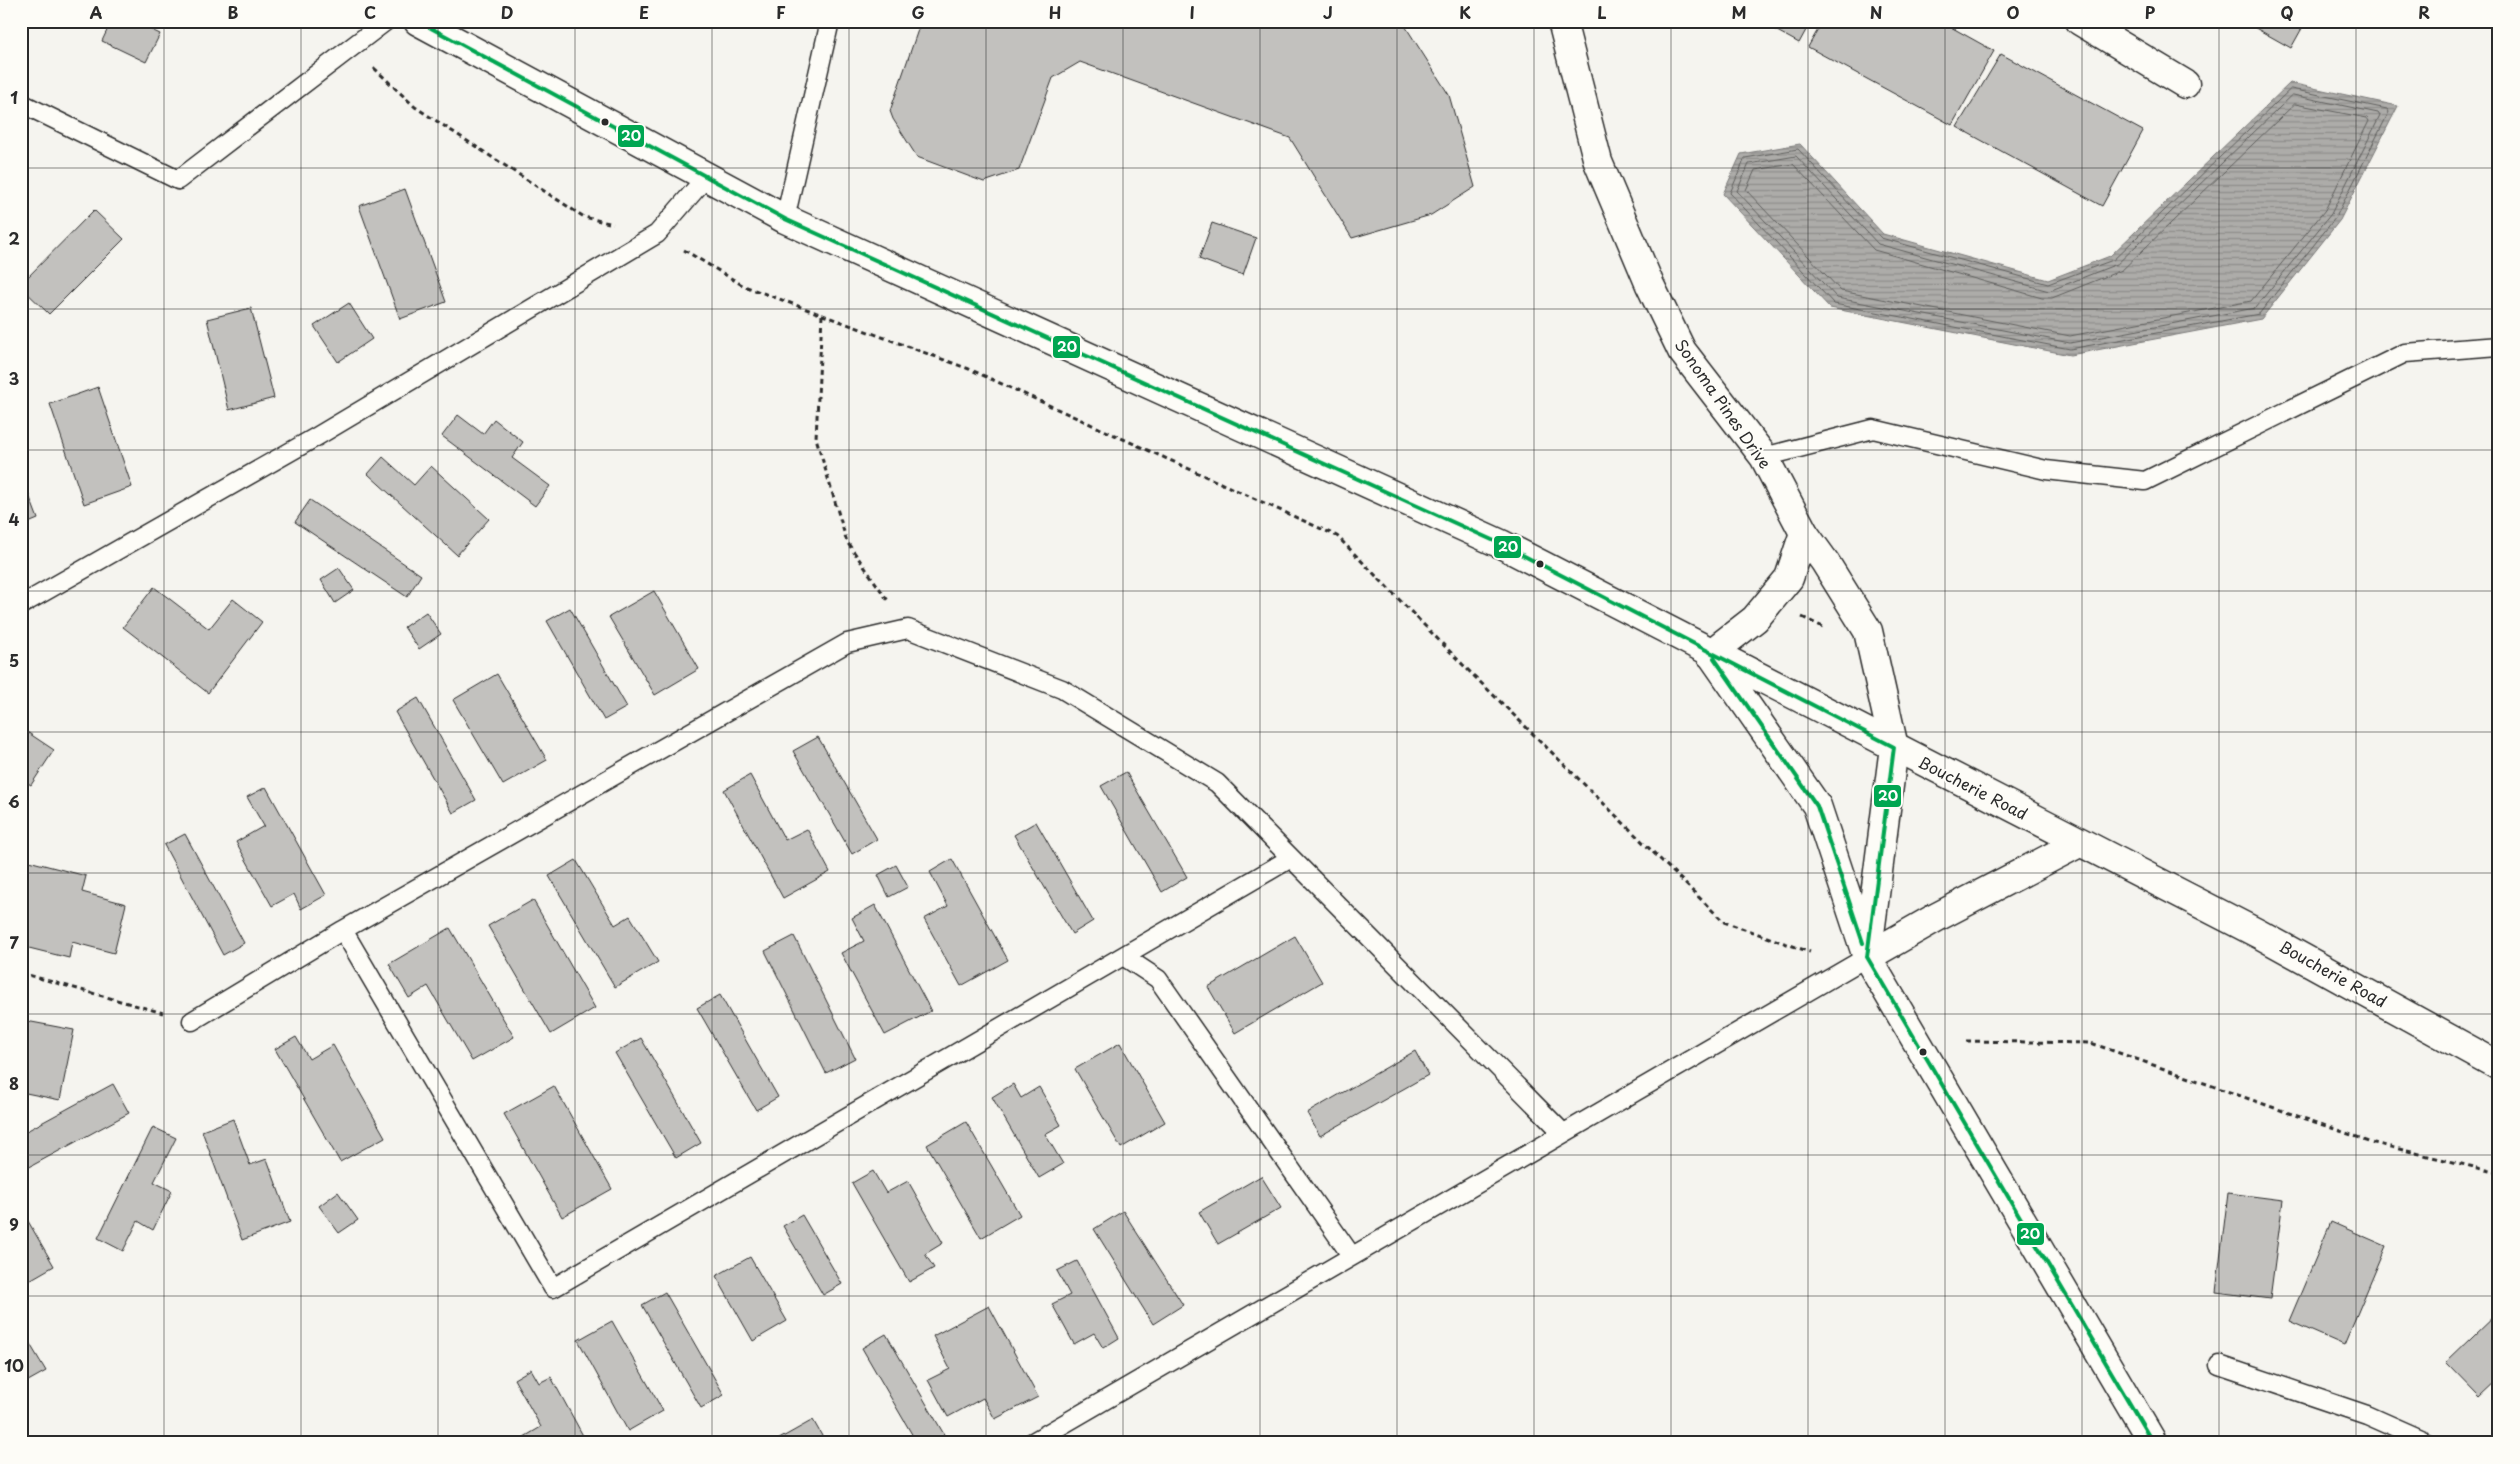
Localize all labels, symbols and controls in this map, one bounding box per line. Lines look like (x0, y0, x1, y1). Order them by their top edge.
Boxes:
text: A (90, 0, 103, 24)
text: B (228, 0, 239, 24)
text: C (364, 0, 376, 24)
text: D (501, 0, 513, 24)
text: E (639, 0, 649, 24)
text: F (776, 0, 786, 24)
text: G (911, 0, 925, 24)
text: H (1049, 0, 1061, 24)
text: I (1189, 0, 1195, 24)
text: J (1323, 0, 1333, 24)
text: K (1459, 0, 1471, 24)
text: L (1597, 0, 1607, 24)
text: M (1731, 0, 1747, 24)
text: N (1870, 0, 1882, 24)
text: O (2007, 0, 2020, 24)
text: P (2145, 0, 2156, 24)
text: Q (2281, 0, 2294, 24)
text: R (2418, 0, 2430, 24)
text: 1 (10, 85, 18, 109)
unlabelled marker (600, 117, 610, 127)
line badge: 20 (617, 124, 645, 148)
text: 20 (621, 125, 641, 146)
text: 2 (8, 226, 20, 250)
street label: Sonoma Pines Drive (1670, 334, 1778, 473)
line badge: 20 (1052, 335, 1081, 359)
text: 20 (1057, 336, 1077, 357)
text: 3 (9, 366, 19, 390)
text: 4 (9, 507, 20, 531)
line badge: 20 (1493, 535, 1522, 559)
text: 20 (1498, 536, 1518, 557)
unlabelled marker (1535, 559, 1545, 569)
text: 5 (9, 648, 19, 672)
street label: Boucherie Road (1915, 749, 2032, 825)
line badge: 20 (1873, 784, 1902, 808)
text: 20 (1878, 785, 1898, 806)
text: 6 (8, 789, 20, 813)
text: 7 (9, 930, 19, 954)
street label: Boucherie Road (2275, 934, 2392, 1013)
unlabelled marker (1918, 1047, 1928, 1057)
text: 8 (9, 1071, 19, 1095)
text: 9 (9, 1212, 19, 1236)
line badge: 20 (2016, 1222, 2045, 1246)
text: 20 (2020, 1223, 2040, 1244)
text: 10 (4, 1353, 24, 1377)

